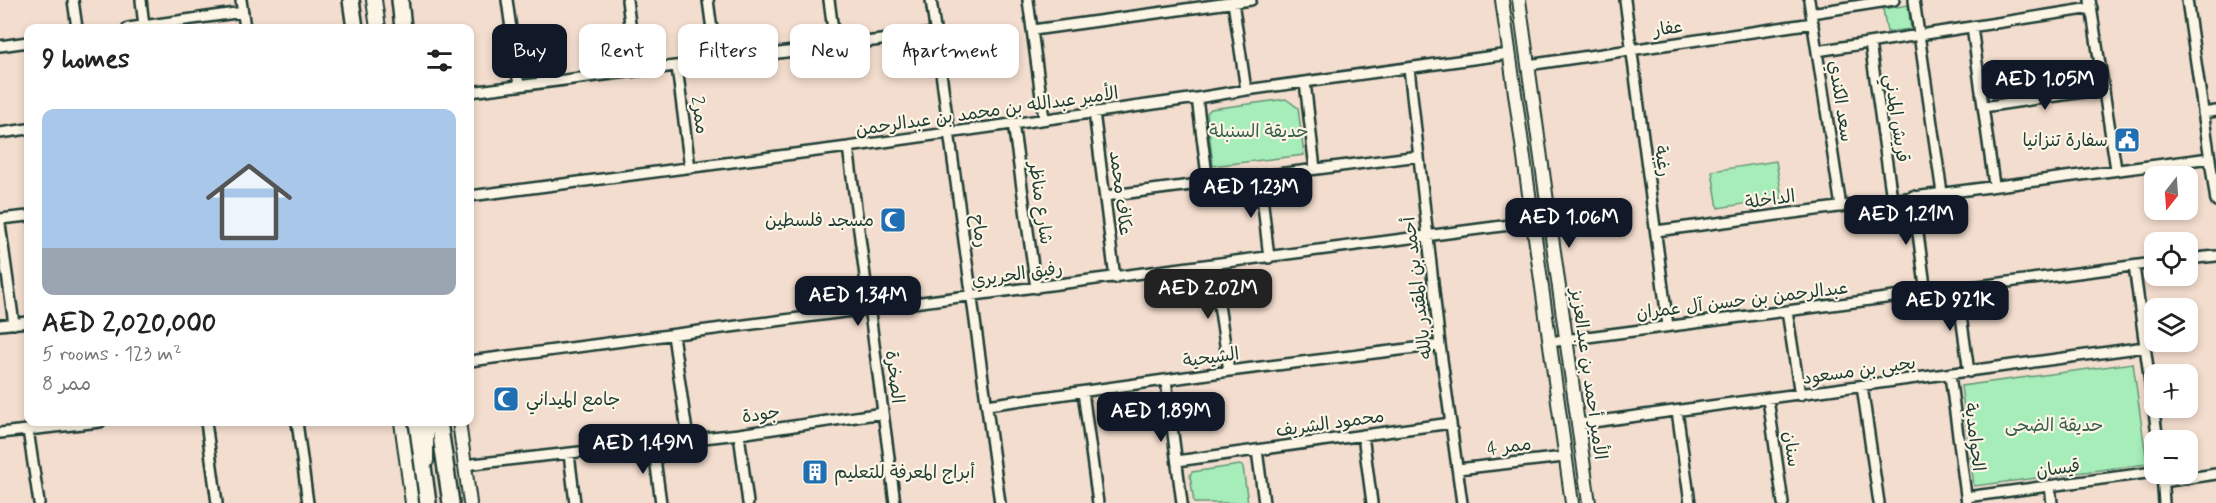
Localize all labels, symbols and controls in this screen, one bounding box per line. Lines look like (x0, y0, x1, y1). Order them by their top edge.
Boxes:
street label: عفار (1650, 15, 1684, 43)
chip: Buy (492, 24, 567, 78)
chip: Rent (579, 24, 666, 78)
chip: Filters (678, 24, 778, 78)
chip: New (790, 24, 870, 78)
chip: Apartment (882, 24, 1019, 78)
text: 9 homes (42, 43, 130, 77)
icon: filters (423, 44, 456, 77)
street label: سعد الكندي (1822, 59, 1858, 144)
pin: AED 1.05M (1976, 60, 2114, 111)
text: AED 1.05M (1996, 66, 2094, 93)
street label: قريش المدني (1875, 73, 1914, 164)
street label: الأمير عبدالله بن محمد بن عبدالرحمن (854, 81, 1120, 142)
street label: ممر2 (684, 95, 714, 136)
park label: حديقة السنبلة (1209, 120, 1309, 144)
public building icon: سفارة تنزانيا (2112, 125, 2142, 155)
place label: سفارة تنزانيا (2022, 129, 2108, 153)
street label: رغبة (1648, 144, 1676, 178)
icon: home (195, 148, 303, 256)
street label: عكاف محمد (1103, 149, 1137, 237)
street label: شارع مناظر (1022, 158, 1058, 246)
north arrow (2144, 166, 2198, 220)
map controls (2144, 166, 2198, 484)
pin: AED 1.23M (1182, 168, 1320, 219)
text: AED 1.23M (1203, 174, 1299, 201)
street label: الداخلة (1743, 185, 1797, 215)
pin: AED 1.21M (1837, 195, 1975, 246)
pin: AED 1.06M (1500, 198, 1638, 249)
text: AED 1.21M (1858, 201, 1954, 228)
text: AED 1.06M (1519, 204, 1619, 231)
mosque icon: مسجد فلسطين (878, 205, 908, 235)
place label: مسجد فلسطين (765, 209, 874, 233)
street label: رماح (965, 213, 993, 249)
street label: أحمد بن المقتدر بالله (1397, 215, 1439, 361)
button: locate (2144, 232, 2198, 286)
street label: رفيق الحريري (970, 257, 1064, 293)
pin: AED 2.02M (1139, 269, 1277, 320)
text: AED 2.02M (1158, 275, 1258, 302)
pin: AED 1.34M (789, 276, 927, 327)
street label: عبدالرحمن بن حسن آل عمران (1635, 276, 1849, 326)
pin: AED 921K (1888, 281, 2012, 332)
text: AED 1.34M (809, 282, 907, 309)
street label: الأمير أحمد بن عبدالعزيز (1564, 285, 1613, 461)
text: AED 921K (1906, 287, 1994, 314)
button: layers (2144, 298, 2198, 352)
text: AED 2,020,000 (42, 307, 216, 341)
text: 5 rooms · 123 m² (42, 341, 182, 368)
street label: الشيحية (1181, 342, 1241, 374)
street label: الصخرة (879, 349, 909, 405)
street label: يحيى بن مسعود (1801, 351, 1917, 391)
button: + (2144, 364, 2198, 418)
text: ممر 8 (42, 371, 91, 398)
mosque icon: جامع الميداني (491, 384, 521, 414)
place label: جامع الميداني (526, 388, 620, 415)
pin: AED 1.89M (1092, 392, 1230, 443)
text: AED 1.89M (1111, 398, 1211, 425)
street label: جودة (740, 400, 782, 430)
street label: الحوامدية (1958, 401, 1990, 473)
street label: محمود الشريف (1274, 405, 1386, 443)
park label: حديقة الضحى (2005, 414, 2103, 438)
pin: AED 1.49M (574, 424, 712, 475)
text: AED 1.49M (593, 430, 693, 457)
street label: سنان (1777, 430, 1805, 469)
button: − (2144, 430, 2198, 484)
street label: ممر 4 (1486, 432, 1533, 462)
street label: قيسان (2035, 454, 2082, 484)
building icon: أبراج المعرفة للتعليم (800, 457, 830, 487)
place label: أبراج المعرفة للتعليم (834, 461, 975, 486)

